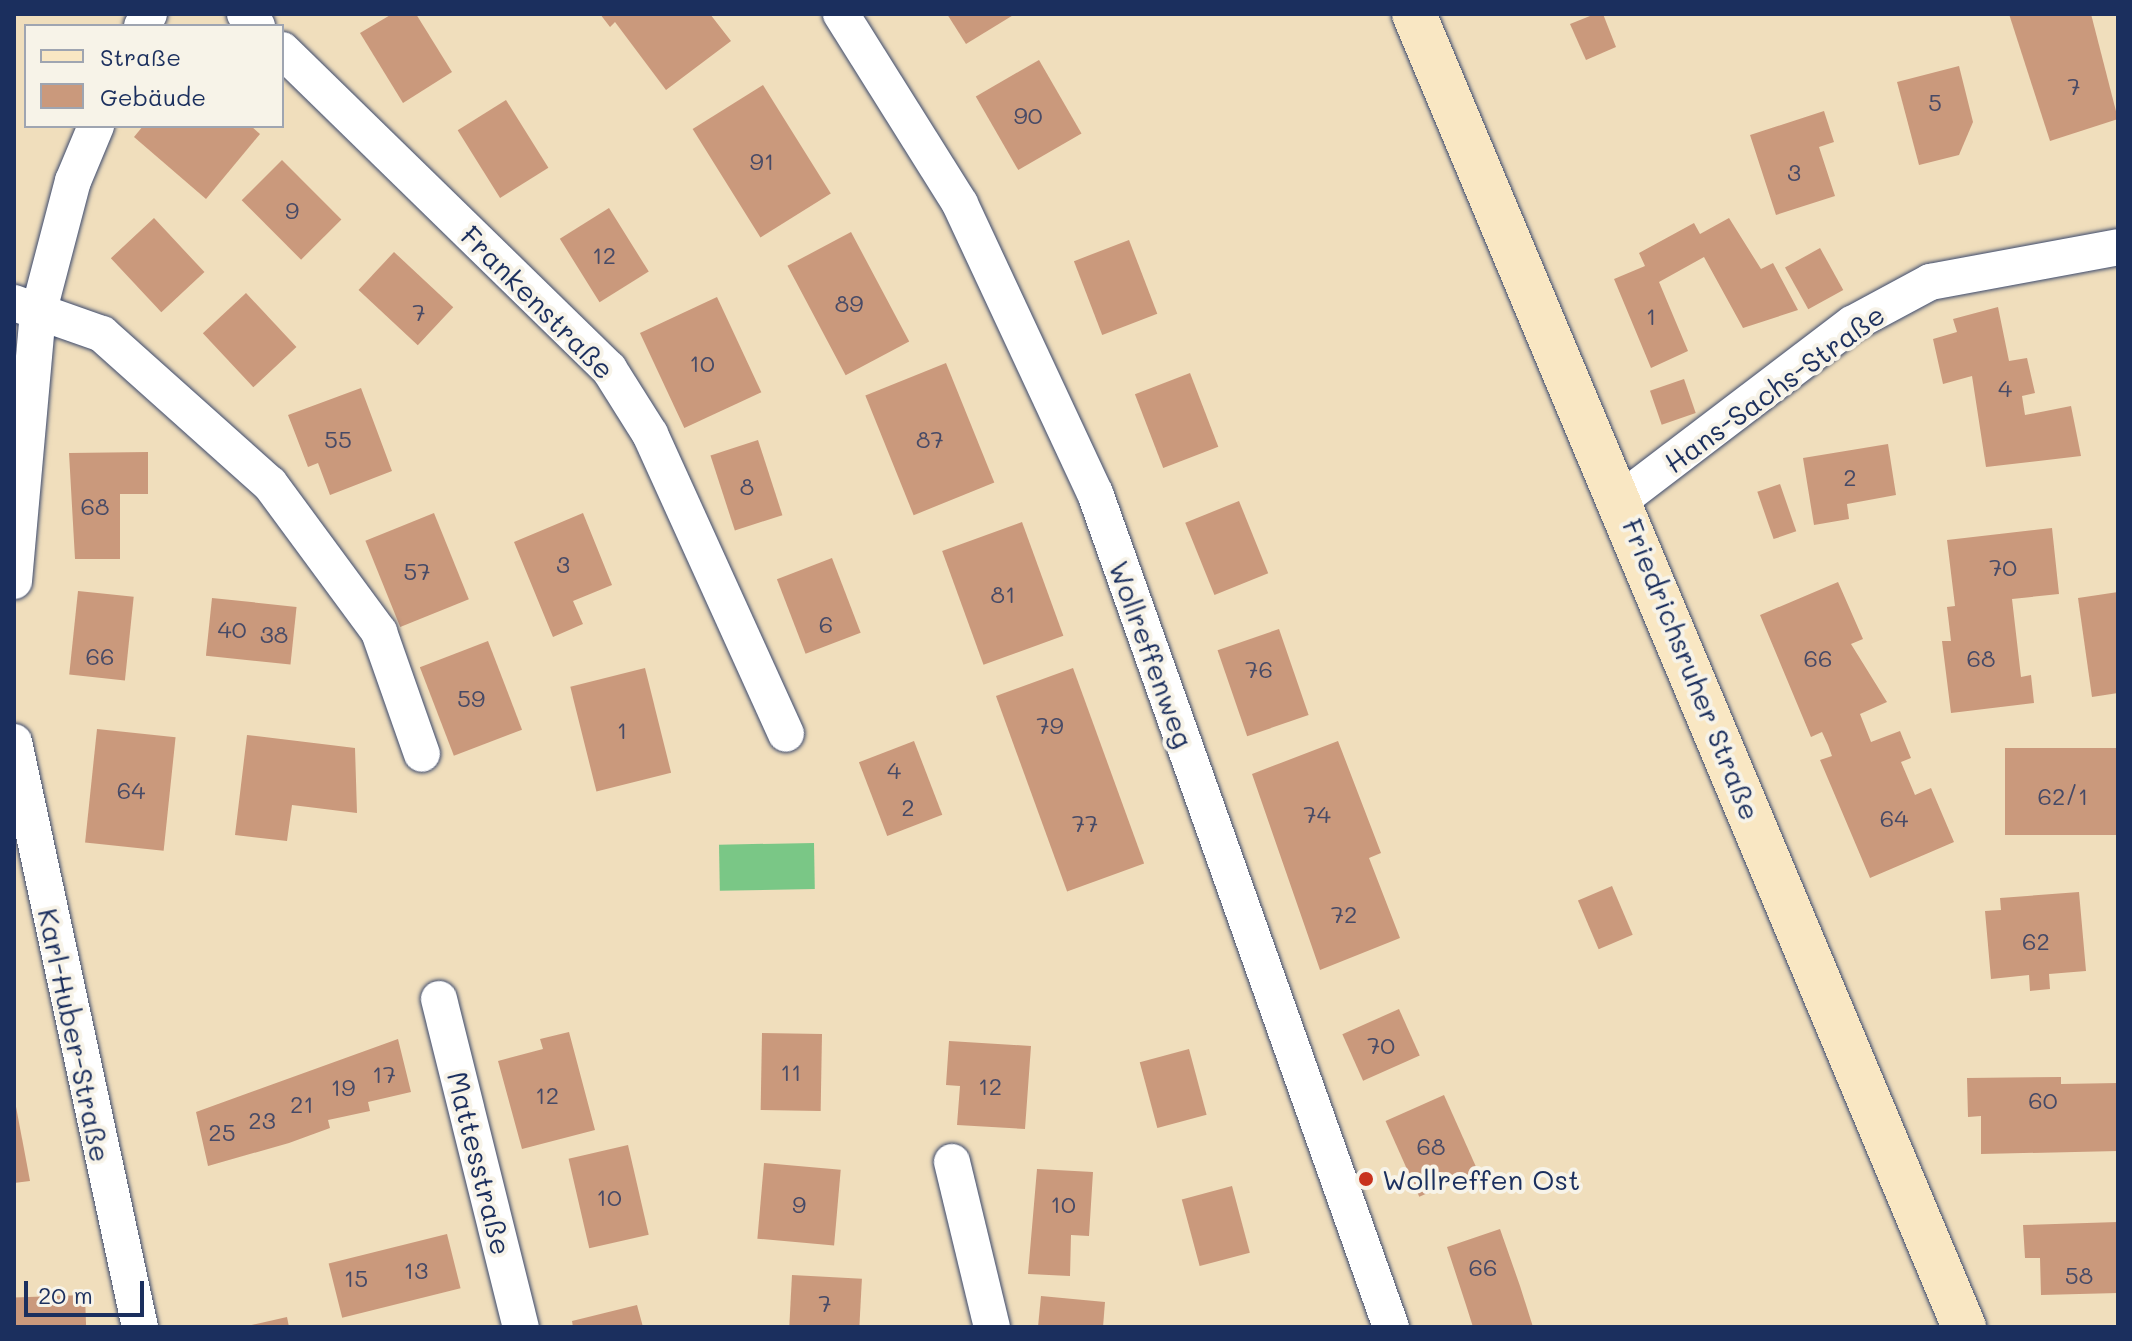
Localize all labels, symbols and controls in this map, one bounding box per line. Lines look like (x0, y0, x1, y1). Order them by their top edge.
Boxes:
legend (24, 24, 284, 128)
text: Straße (100, 41, 181, 72)
house number: 7 (2067, 72, 2081, 100)
text: Gebäude (100, 81, 206, 112)
house number: 5 (1928, 88, 1942, 116)
house number: 90 (1014, 101, 1042, 129)
house number: 91 (750, 147, 774, 175)
house number: 3 (1787, 158, 1801, 186)
house number: 9 (285, 196, 299, 224)
street label: Frankenstraße (454, 218, 622, 386)
house number: 12 (592, 241, 616, 269)
house number: 89 (835, 289, 863, 317)
street label: Hans-Sachs-Straße (1657, 297, 1891, 479)
house number: 7 (412, 298, 426, 326)
house number: 1 (1646, 302, 1656, 330)
house number: 10 (689, 349, 715, 377)
house number: 4 (1998, 374, 2012, 402)
house number: 55 (324, 425, 352, 453)
house number: 87 (916, 425, 944, 453)
house number: 2 (1843, 463, 1857, 491)
house number: 8 (740, 472, 754, 500)
house number: 68 (80, 492, 110, 520)
street label: Friedrichsruher Straße (1616, 513, 1768, 825)
house number: 3 (556, 550, 570, 578)
house number: 70 (1989, 553, 2017, 581)
street label: Wollreffenweg (1103, 556, 1201, 752)
house number: 57 (403, 557, 431, 585)
house number: 81 (990, 580, 1016, 608)
house number: 6 (819, 610, 833, 638)
house number: 40 (218, 615, 246, 643)
house number: 38 (260, 620, 288, 648)
house number: 66 (86, 642, 114, 670)
house number: 66 (1804, 644, 1832, 672)
house number: 68 (1966, 644, 1996, 672)
house number: 76 (1245, 655, 1273, 683)
house number: 59 (457, 684, 485, 712)
house number: 79 (1036, 711, 1064, 739)
house number: 1 (617, 716, 627, 744)
house number: 4 (887, 756, 901, 784)
house number: 64 (117, 776, 145, 804)
house number: 62/1 (2037, 782, 2089, 810)
house number: 2 (901, 793, 915, 821)
house number: 74 (1303, 800, 1331, 828)
house number: 64 (1880, 804, 1908, 832)
house number: 77 (1072, 809, 1098, 837)
house number: 72 (1331, 900, 1357, 928)
street label: Karl-Huber-Straße (32, 905, 118, 1165)
house number: 62 (2022, 927, 2050, 955)
house number: 70 (1367, 1031, 1395, 1059)
house number: 11 (780, 1058, 802, 1086)
house number: 17 (372, 1060, 396, 1088)
street label: Mattesstraße (441, 1068, 519, 1258)
house number: 12 (978, 1072, 1002, 1100)
house number: 19 (331, 1073, 355, 1101)
house number: 12 (535, 1081, 559, 1109)
house number: 60 (2028, 1086, 2058, 1114)
house number: 21 (290, 1090, 314, 1118)
house number: 23 (248, 1106, 276, 1134)
house number: 25 (208, 1118, 236, 1146)
house number: 68 (1416, 1132, 1446, 1160)
place label: Wollreffen Ost (1382, 1162, 1580, 1196)
marker: Wollreffen Ost (1357, 1170, 1375, 1188)
house number: 10 (596, 1183, 622, 1211)
house number: 9 (792, 1190, 806, 1218)
house number: 10 (1050, 1190, 1076, 1218)
house number: 66 (1469, 1253, 1497, 1281)
house number: 13 (404, 1256, 428, 1284)
house number: 58 (2065, 1261, 2093, 1289)
house number: 15 (344, 1264, 368, 1292)
scale bar (28, 1265, 148, 1315)
text: 20 m (38, 1279, 93, 1310)
house number: 7 (818, 1289, 832, 1317)

